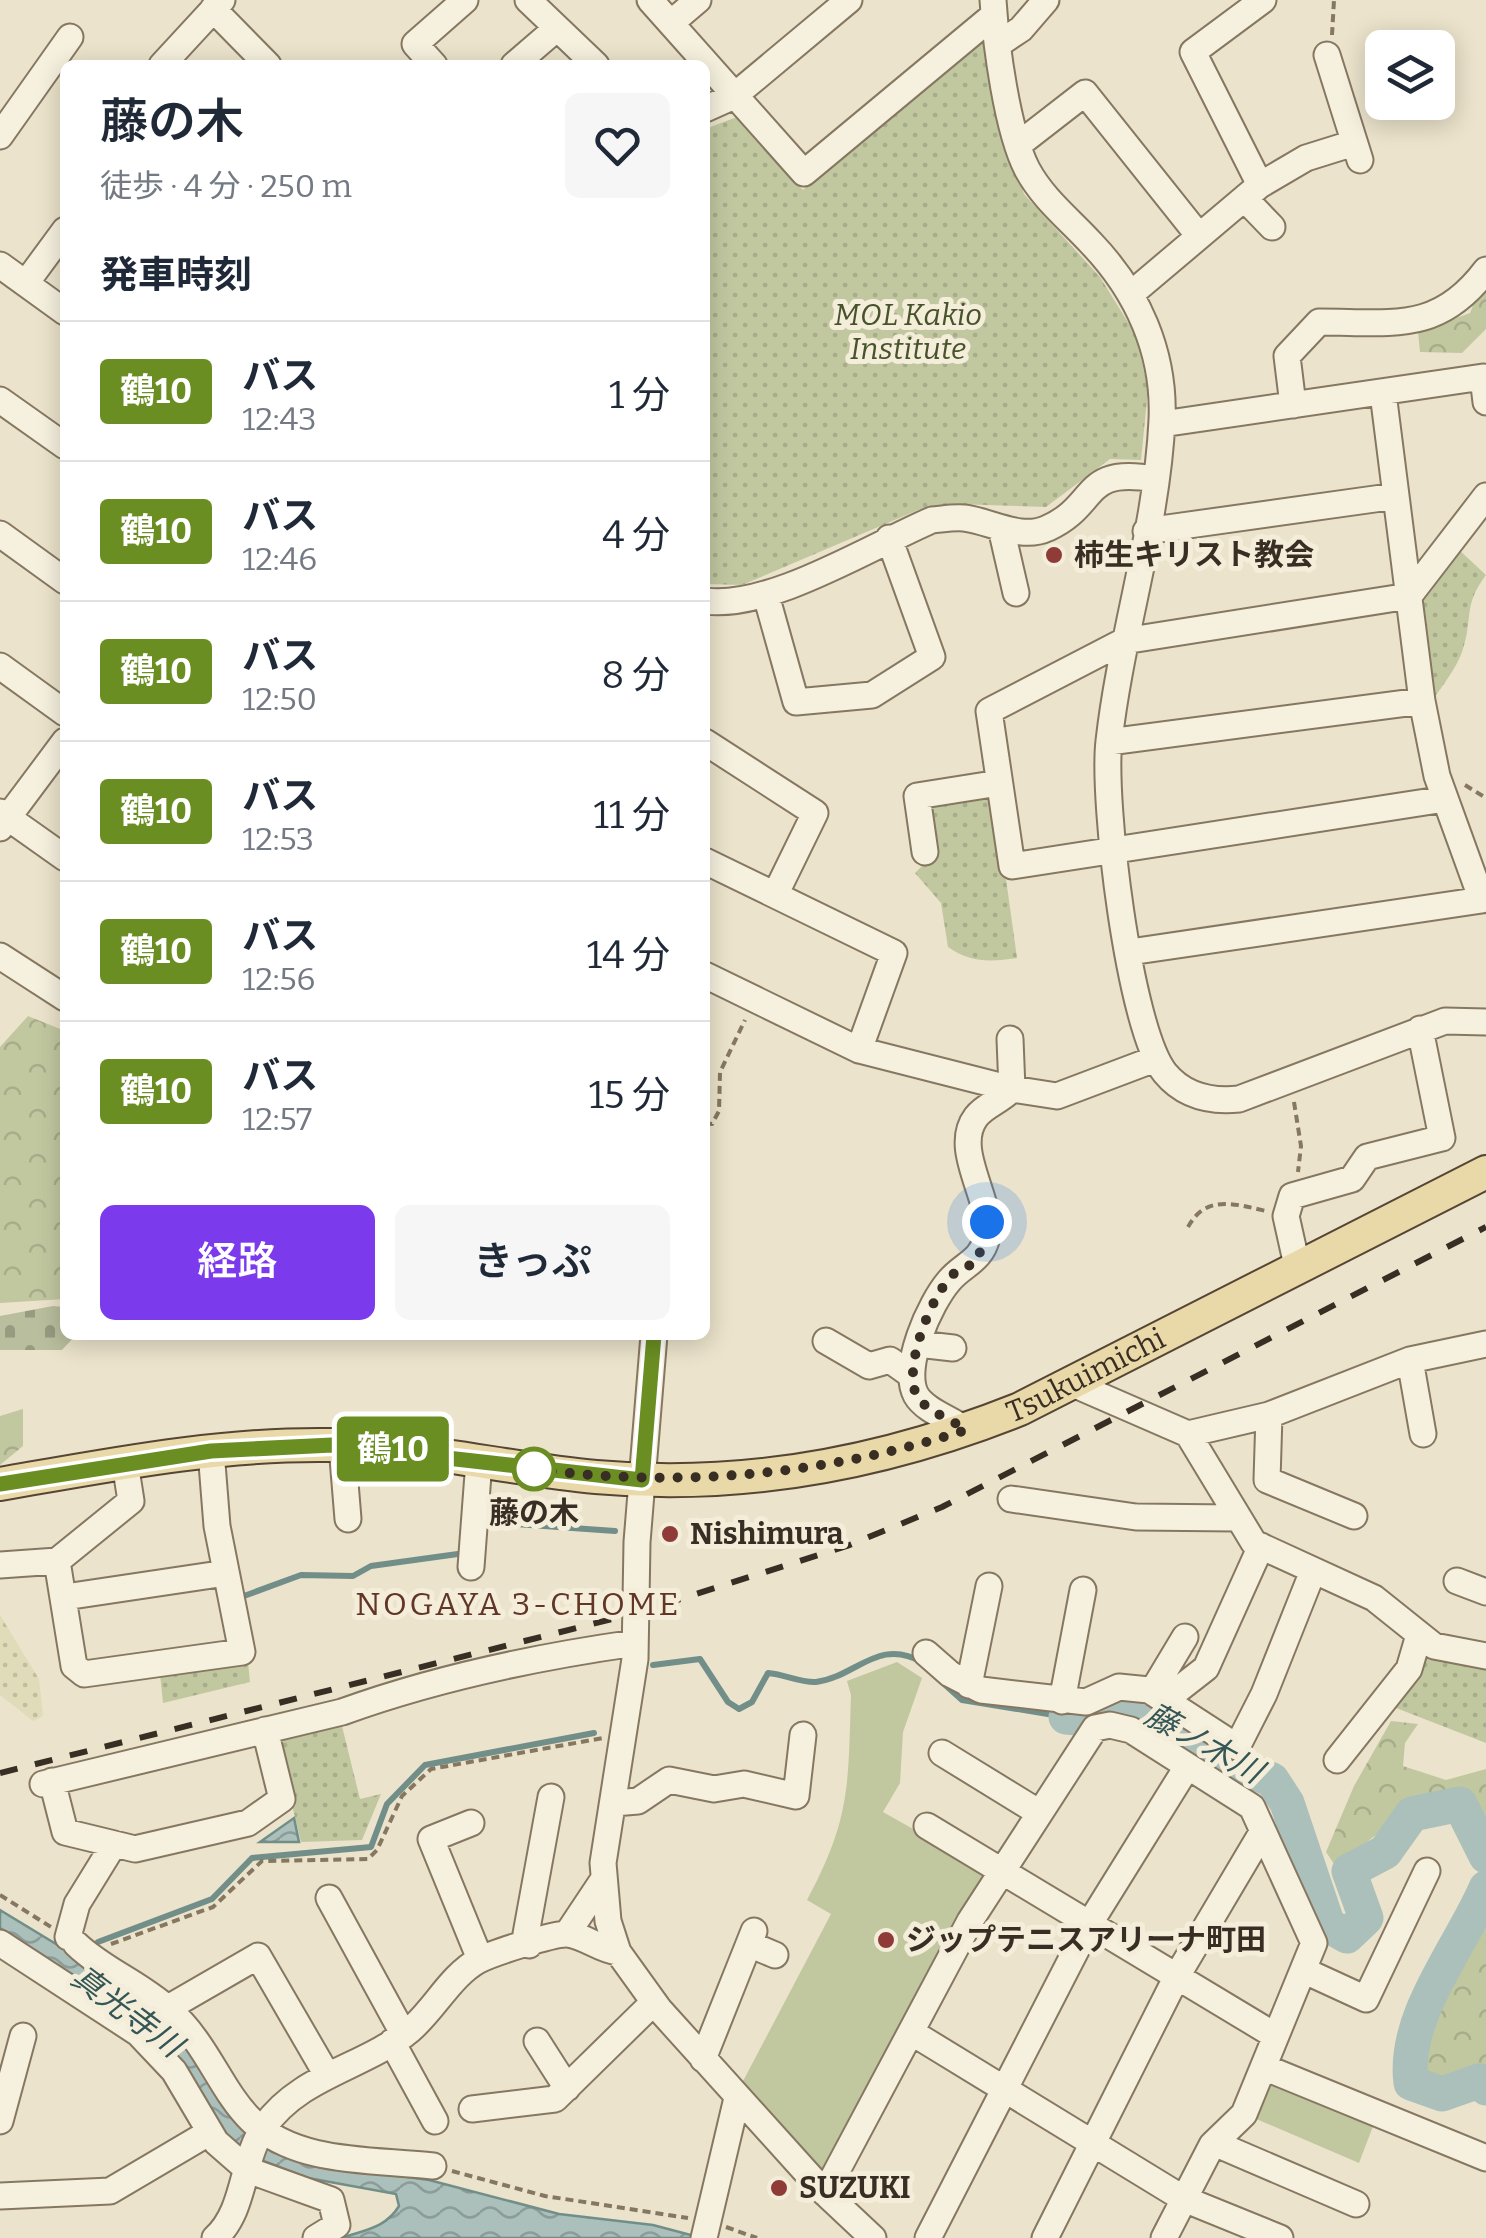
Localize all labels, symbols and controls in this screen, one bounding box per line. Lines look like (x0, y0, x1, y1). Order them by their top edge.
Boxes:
map controls (1365, 30, 1455, 120)
button: layers (1365, 30, 1455, 120)
text: 藤の木 (100, 93, 244, 151)
button: heart (565, 93, 670, 198)
text: 徒歩 · 4 分 · 250 m (100, 167, 352, 205)
text: 発車時刻 (100, 252, 252, 298)
park label: MOL Kakio Institute (834, 297, 982, 367)
text: バス (242, 353, 318, 399)
text: 鶴10 (120, 370, 192, 412)
text: 1 分 (609, 372, 670, 418)
text: 12:43 (242, 400, 316, 438)
text: バス (242, 493, 318, 539)
text: 鶴10 (120, 510, 192, 552)
text: 4 分 (602, 512, 670, 558)
place label: 柿生キリスト教会 (1074, 537, 1314, 573)
text: 12:46 (242, 540, 317, 578)
marker: 柿生キリスト教会 (1043, 544, 1065, 566)
text: バス (242, 633, 318, 679)
text: 鶴10 (120, 650, 192, 692)
text: 8 分 (602, 652, 670, 698)
text: 12:50 (242, 680, 317, 718)
text: バス (242, 773, 318, 819)
text: 鶴10 (120, 790, 192, 832)
text: 11 分 (594, 792, 670, 838)
text: 12:53 (242, 820, 314, 858)
text: バス (242, 913, 318, 959)
text: 鶴10 (120, 930, 192, 972)
text: 14 分 (587, 932, 670, 978)
text: 12:56 (242, 960, 315, 998)
text: バス (242, 1053, 318, 1099)
text: 鶴10 (120, 1070, 192, 1112)
text: 15 分 (589, 1072, 670, 1118)
text: 12:57 (242, 1100, 312, 1138)
your location (962, 1197, 1012, 1247)
button: 経路 (100, 1205, 375, 1320)
button: きっぷ (395, 1205, 670, 1320)
street label: Tsukuimichi (1001, 1320, 1171, 1431)
line badge: 鶴10 (336, 1416, 450, 1482)
text: 鶴10 (357, 1428, 429, 1470)
marker: 藤の木 (513, 1448, 555, 1490)
place label: 藤の木 (489, 1495, 579, 1531)
place label: Nishimura (690, 1516, 844, 1552)
marker: Nishimura (659, 1523, 681, 1545)
district label: NOGAYA 3-CHOME (355, 1585, 681, 1623)
water label: 藤ノ木川 (1139, 1695, 1272, 1792)
place label: ジップテニスアリーナ町田 (906, 1922, 1266, 1958)
marker: ジップテニスアリーナ町田 (875, 1929, 897, 1951)
water label: 真光寺川 (64, 1957, 192, 2066)
place label: SUZUKI (799, 2170, 911, 2206)
marker: SUZUKI (768, 2177, 790, 2199)

